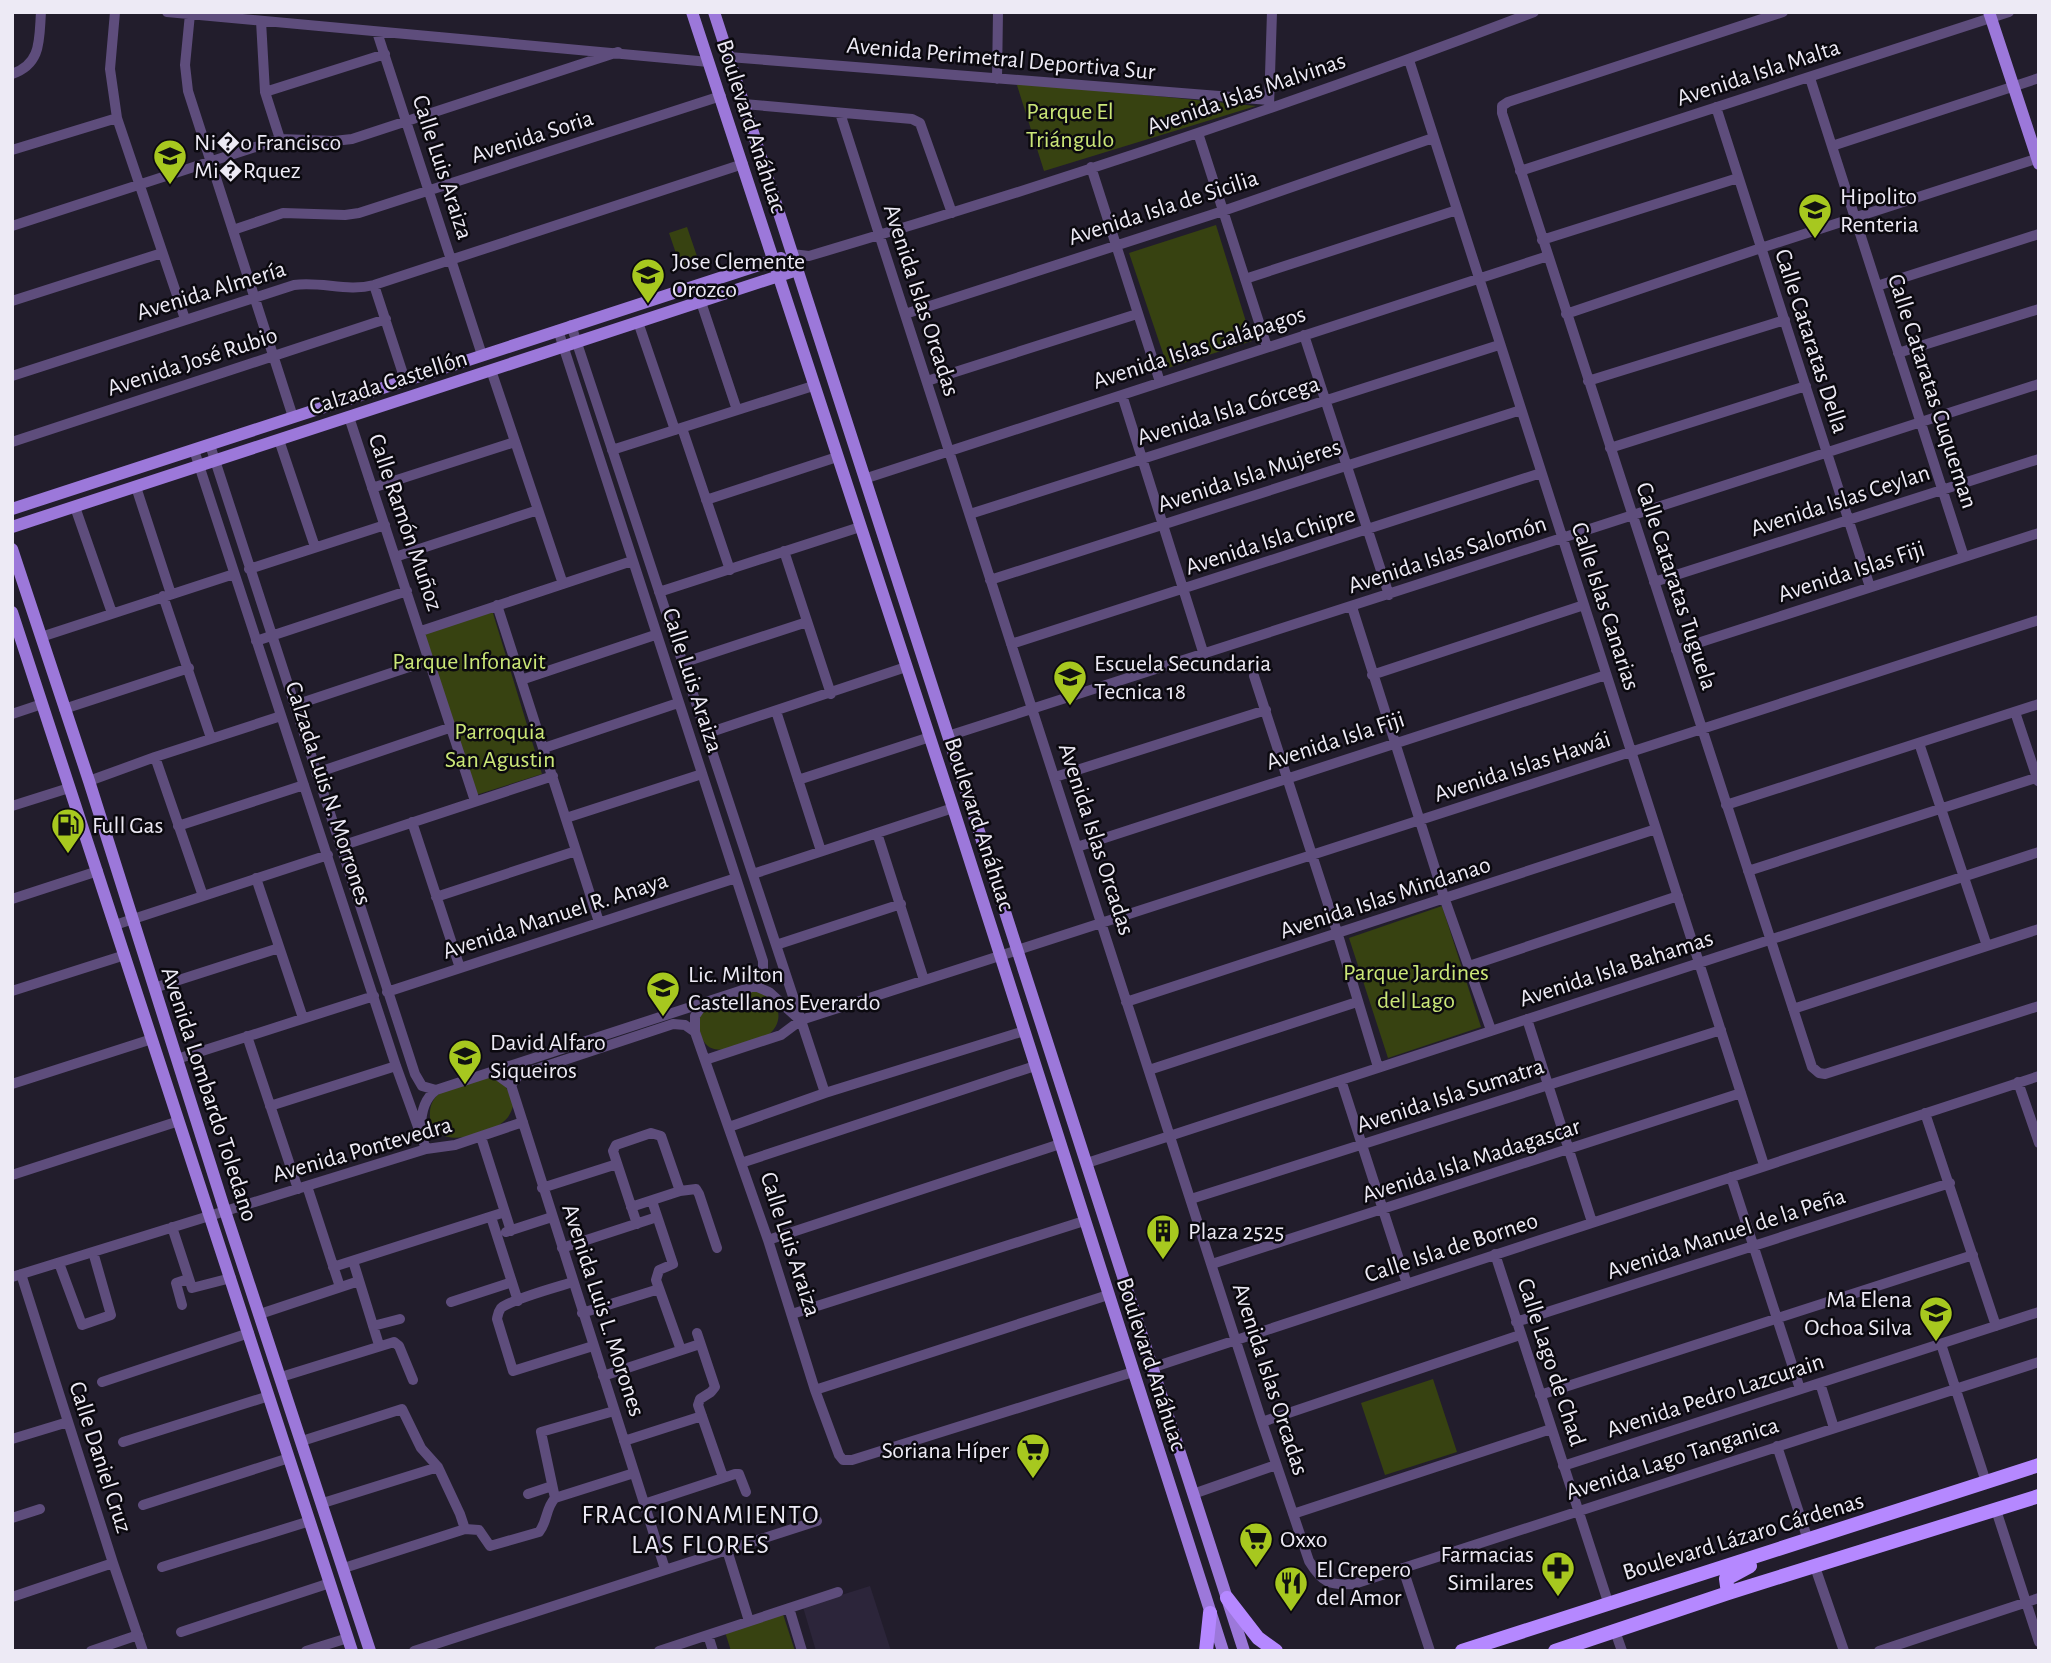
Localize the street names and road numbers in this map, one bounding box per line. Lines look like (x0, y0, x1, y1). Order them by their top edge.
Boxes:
street label: Avenida Perimetral Deportiva Sur (846, 34, 1157, 84)
street label: Avenida Isla Malta (1674, 35, 1843, 111)
street label: Boulevard Anáhuac (712, 37, 790, 216)
street label: Avenida Islas Malvinas (1144, 49, 1349, 139)
street label: Calle Luis Araiza (407, 92, 477, 242)
street label: Avenida Soria (468, 106, 596, 168)
street label: Avenida Isla de Sicilia (1065, 166, 1261, 250)
street label: Avenida Islas Orcadas (879, 201, 963, 399)
street label: Calle Cataratas Della (1770, 246, 1852, 436)
street label: Avenida Almería (134, 257, 289, 325)
street label: Calle Cataratas Cuqueman (1883, 271, 1981, 512)
street label: Avenida Islas Galápagos (1090, 302, 1309, 394)
street label: Avenida José Rubio (104, 323, 280, 401)
street label: Calzada Castellón (306, 346, 470, 420)
street label: Avenida Isla Córcega (1134, 372, 1322, 450)
street label: Calle Ramón Muñoz (364, 431, 447, 614)
street label: Avenida Isla Mujeres (1155, 435, 1344, 517)
street label: Avenida Islas Ceylan (1748, 461, 1933, 541)
street label: Calle Cataratas Tuguela (1631, 479, 1721, 693)
street label: Avenida Isla Chipre (1182, 502, 1358, 580)
street label: Avenida Islas Salomón (1345, 512, 1550, 598)
street label: Calle Islas Canarias (1567, 519, 1644, 693)
street label: Avenida Islas Fiji (1775, 537, 1928, 607)
street label: Calle Luis Araiza (657, 605, 727, 755)
street label: Calzada Luis N. Morrones (281, 679, 376, 908)
street label: Avenida Isla Fiji (1263, 707, 1408, 775)
street label: Avenida Islas Hawái (1431, 727, 1614, 807)
street label: Boulevard Anáhuac (940, 735, 1018, 914)
street label: Avenida Islas Orcadas (1054, 740, 1138, 938)
street label: Avenida Islas Mindanao (1277, 853, 1494, 943)
street label: Avenida Manuel R. Anaya (440, 868, 671, 964)
street label: Avenida Isla Bahamas (1516, 926, 1716, 1012)
street label: Avenida Lombardo Toledano (157, 964, 262, 1224)
street label: Avenida Isla Sumatra (1354, 1054, 1547, 1138)
street label: Avenida Pontevedra (270, 1113, 455, 1187)
street label: Avenida Isla Madagascar (1359, 1114, 1584, 1208)
street label: Calle Luis Araiza (755, 1169, 825, 1319)
street label: Avenida Manuel de la Peña (1604, 1184, 1849, 1284)
street label: Avenida Luis L. Morones (557, 1201, 649, 1420)
street label: Calle Isla de Borneo (1362, 1209, 1541, 1287)
street label: Boulevard Anáhuac (1112, 1275, 1190, 1454)
street label: Calle Lago de Chad (1513, 1275, 1589, 1449)
street label: Avenida Islas Orcadas (1228, 1280, 1312, 1478)
street label: Avenida Pedro Lazcurain (1604, 1349, 1827, 1442)
street label: Calle Daniel Cruz (64, 1379, 136, 1536)
street label: Avenida Lago Tanganica (1563, 1413, 1782, 1505)
street label: Boulevard Lázaro Cárdenas (1620, 1489, 1867, 1585)

